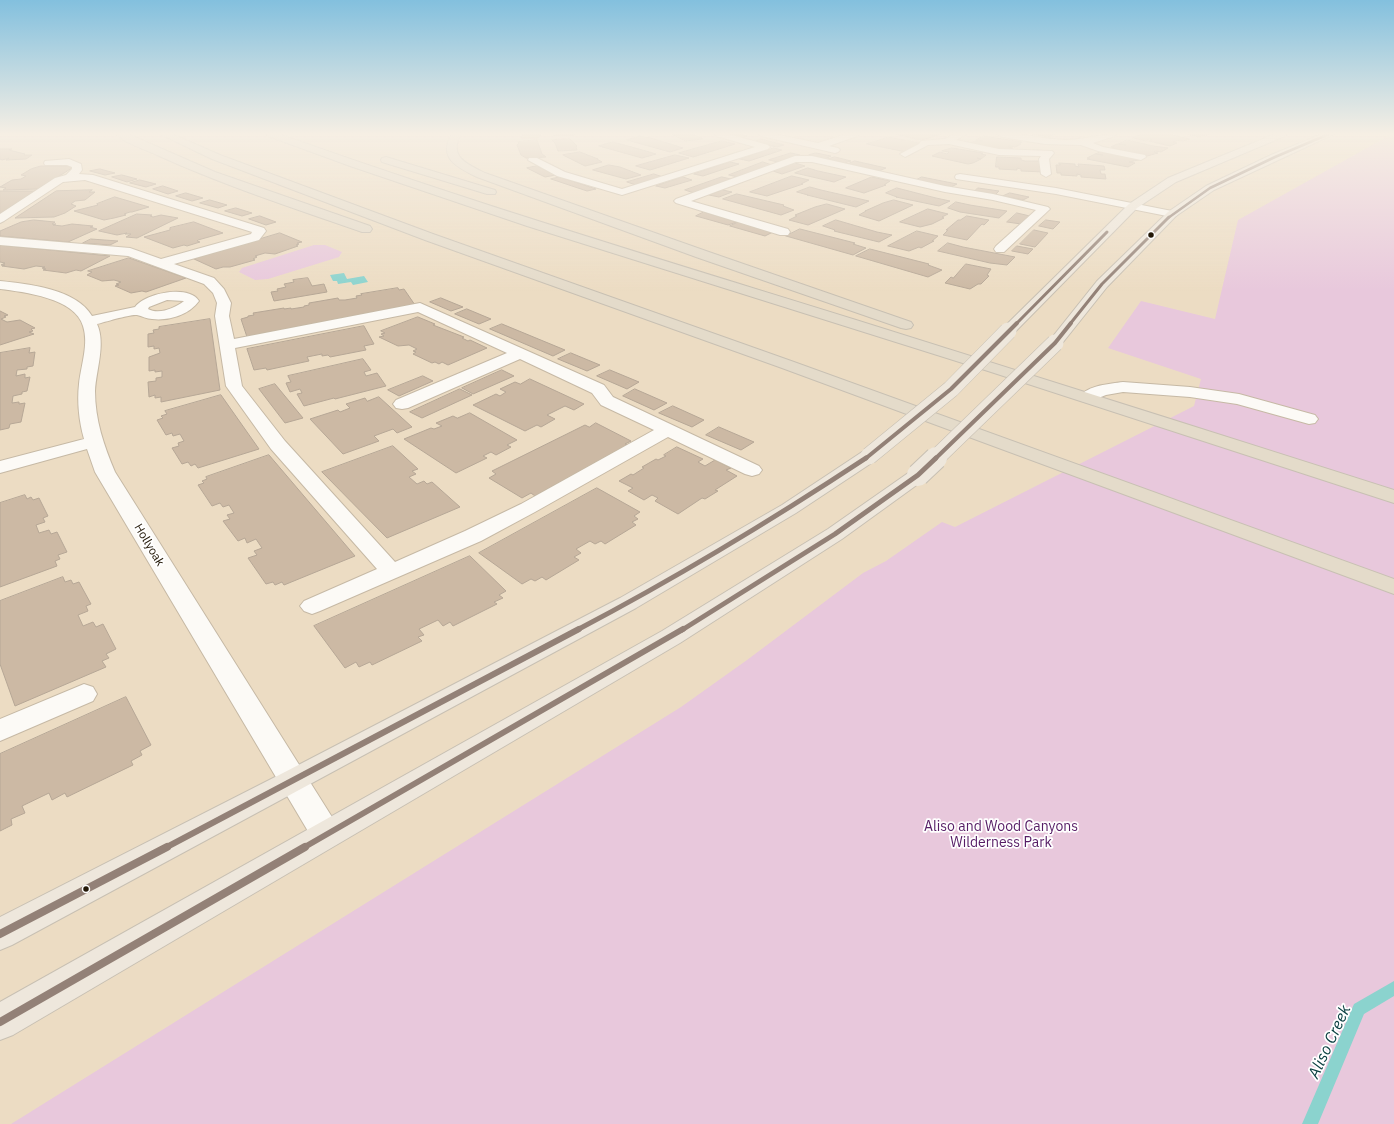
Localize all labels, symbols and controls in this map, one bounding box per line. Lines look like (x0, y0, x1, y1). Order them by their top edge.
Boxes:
unlabelled marker (1146, 230, 1156, 240)
street label: Hollyoak (131, 521, 167, 569)
park label: Aliso and Wood Canyons Wilderness Park (924, 819, 1078, 852)
unlabelled marker (81, 884, 91, 894)
water label: Aliso Creek (1305, 1002, 1355, 1082)

